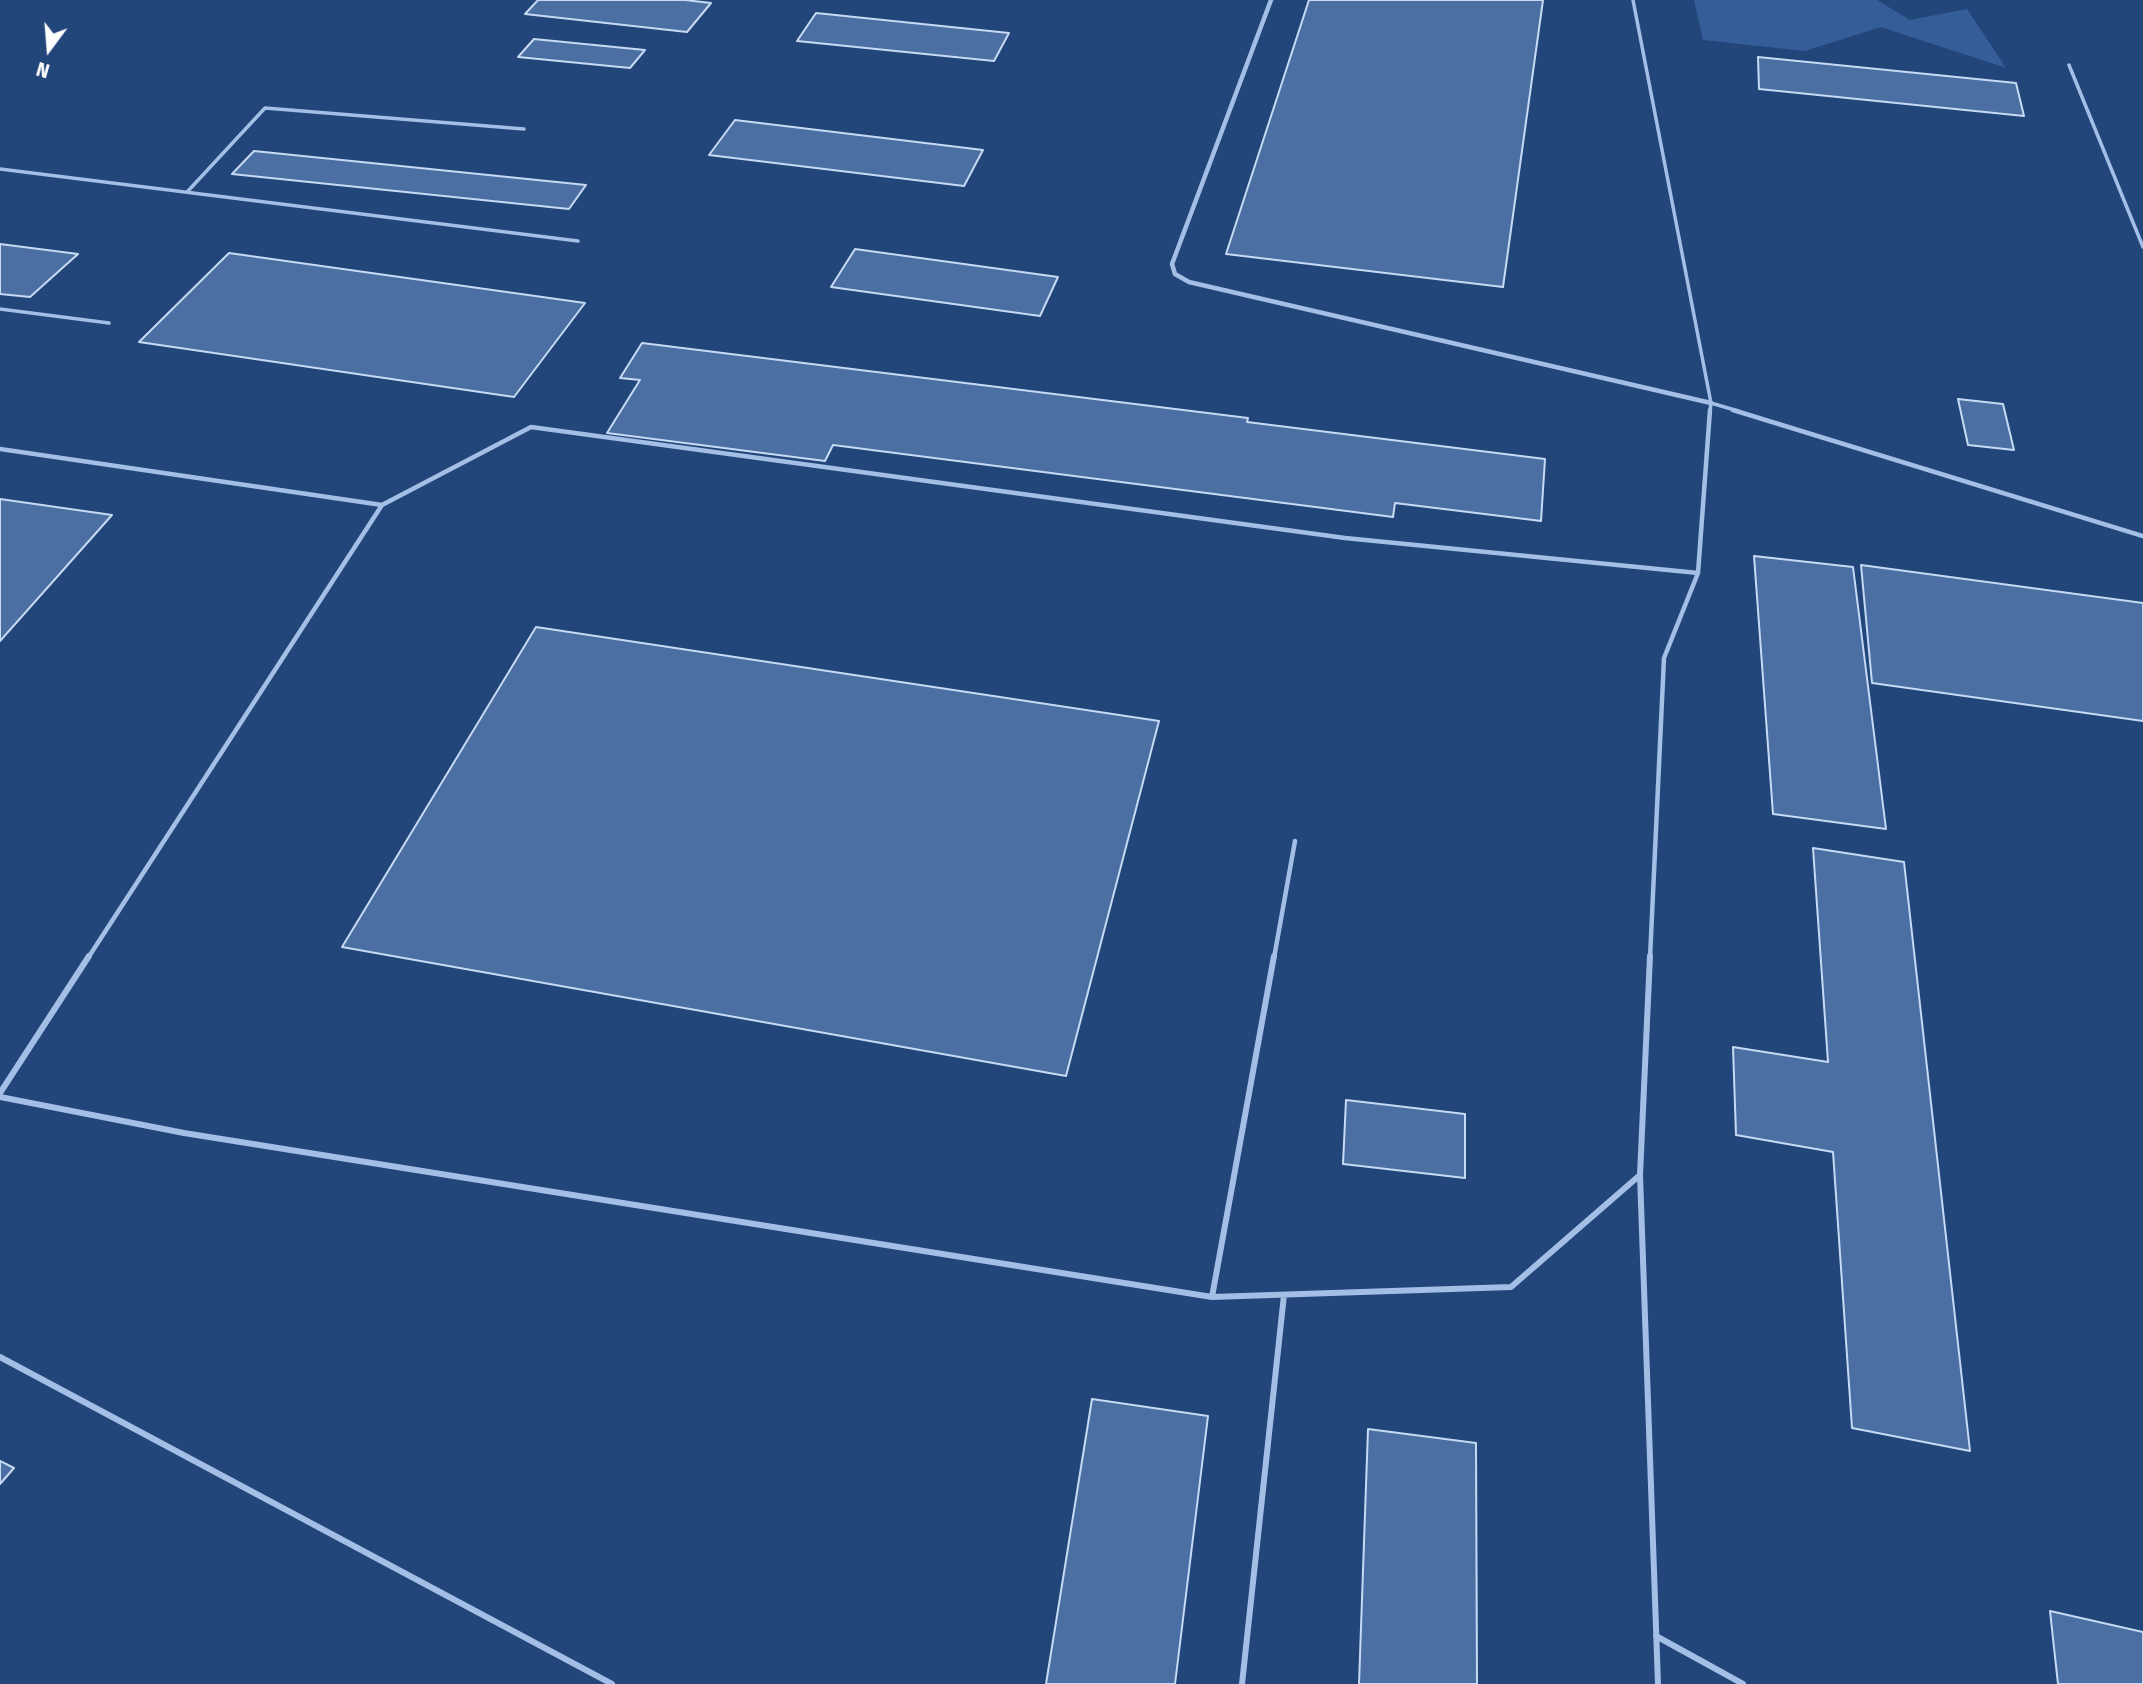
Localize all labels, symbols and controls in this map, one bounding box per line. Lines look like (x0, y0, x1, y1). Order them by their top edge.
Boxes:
north arrow (14, 14, 84, 84)
text: N (34, 57, 52, 82)

